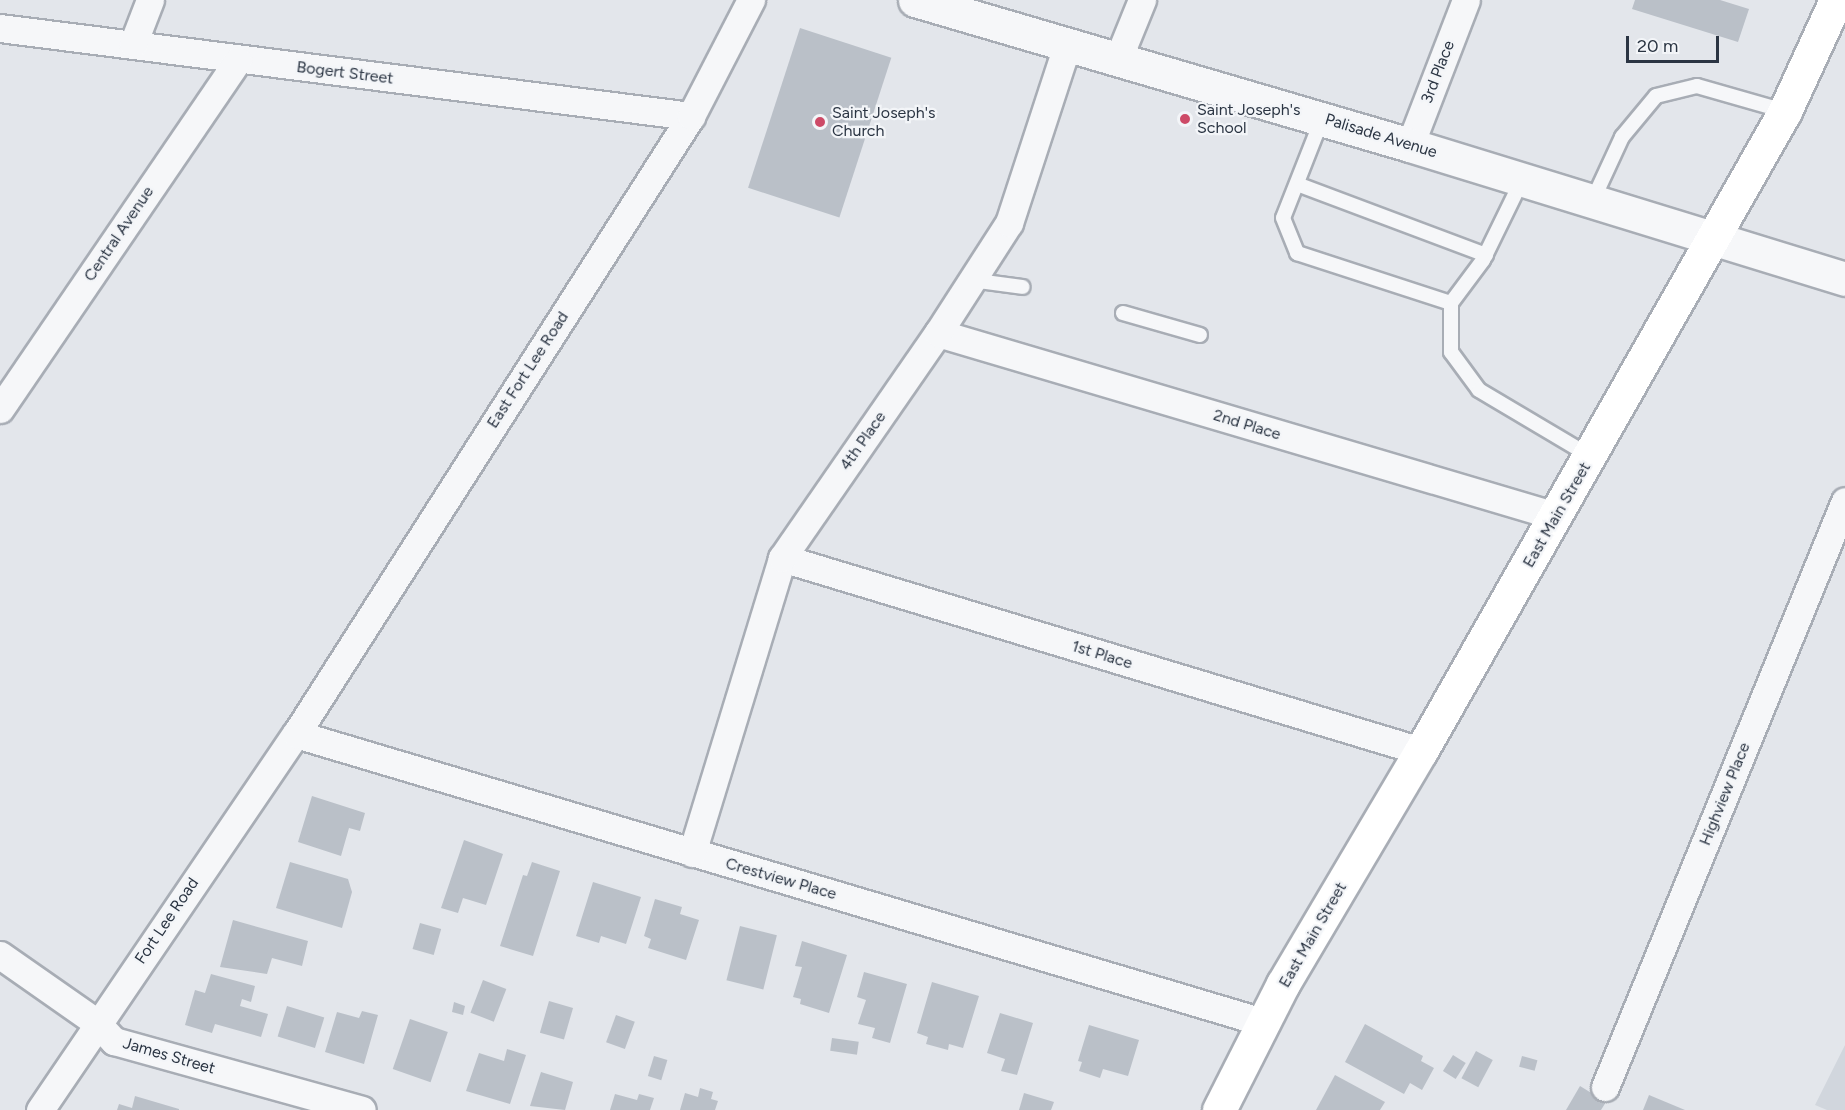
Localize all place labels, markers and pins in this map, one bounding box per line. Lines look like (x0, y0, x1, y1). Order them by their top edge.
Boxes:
place label: Saint Joseph's School (1197, 100, 1300, 138)
place label: Saint Joseph's Church (832, 103, 935, 141)
marker: Saint Joseph's School (1178, 112, 1192, 126)
marker: Saint Joseph's Church (813, 115, 827, 129)

